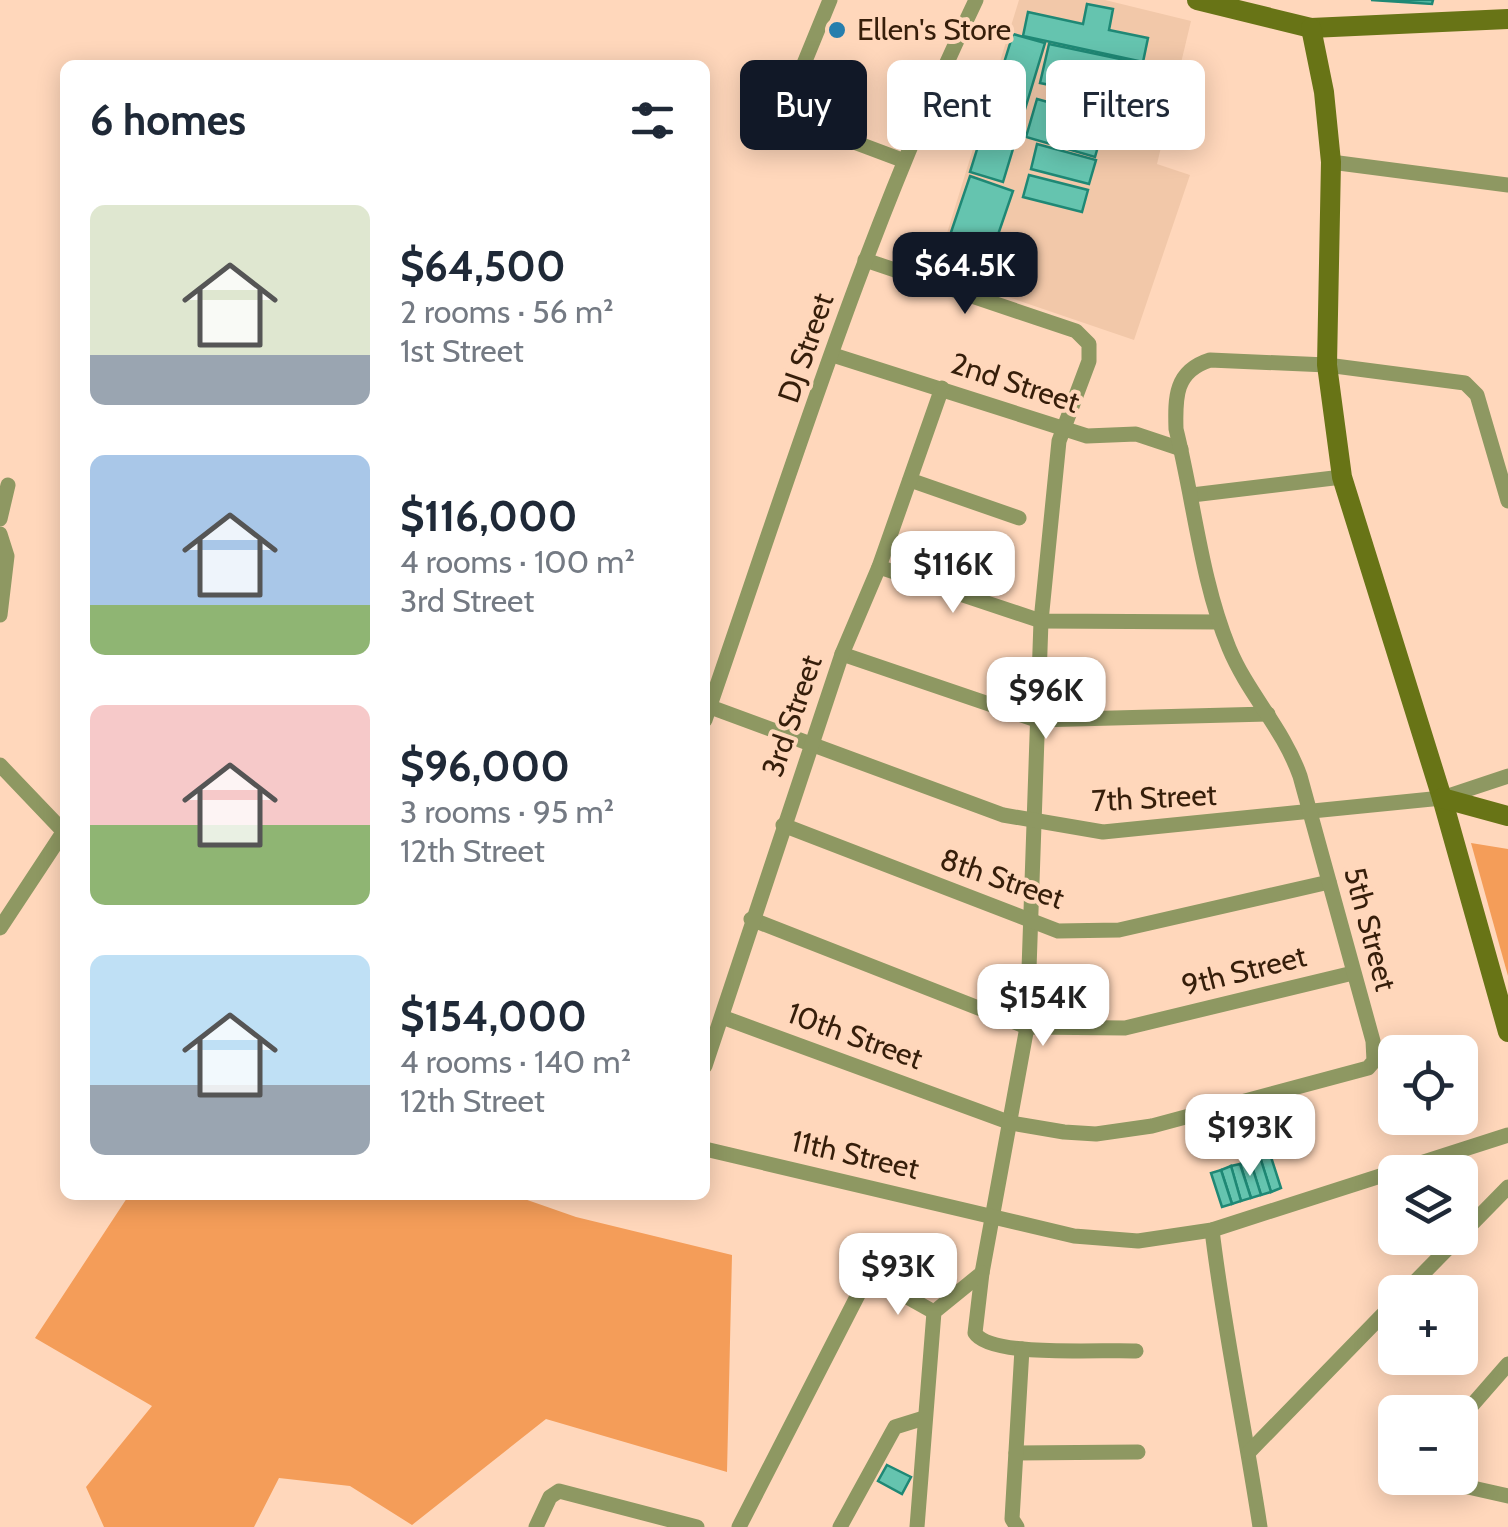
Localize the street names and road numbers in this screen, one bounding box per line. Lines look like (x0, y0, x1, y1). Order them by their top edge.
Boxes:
street label: DJ Street (770, 288, 841, 407)
street label: 2nd Street (946, 344, 1084, 421)
street label: 3rd Street (754, 650, 830, 781)
street label: 7th Street (1090, 776, 1218, 819)
street label: 8th Street (935, 840, 1069, 917)
street label: 5th Street (1336, 863, 1405, 995)
street label: 9th Street (1178, 937, 1310, 1004)
street label: 10th Street (783, 994, 928, 1077)
street label: 11th Street (788, 1122, 923, 1187)

